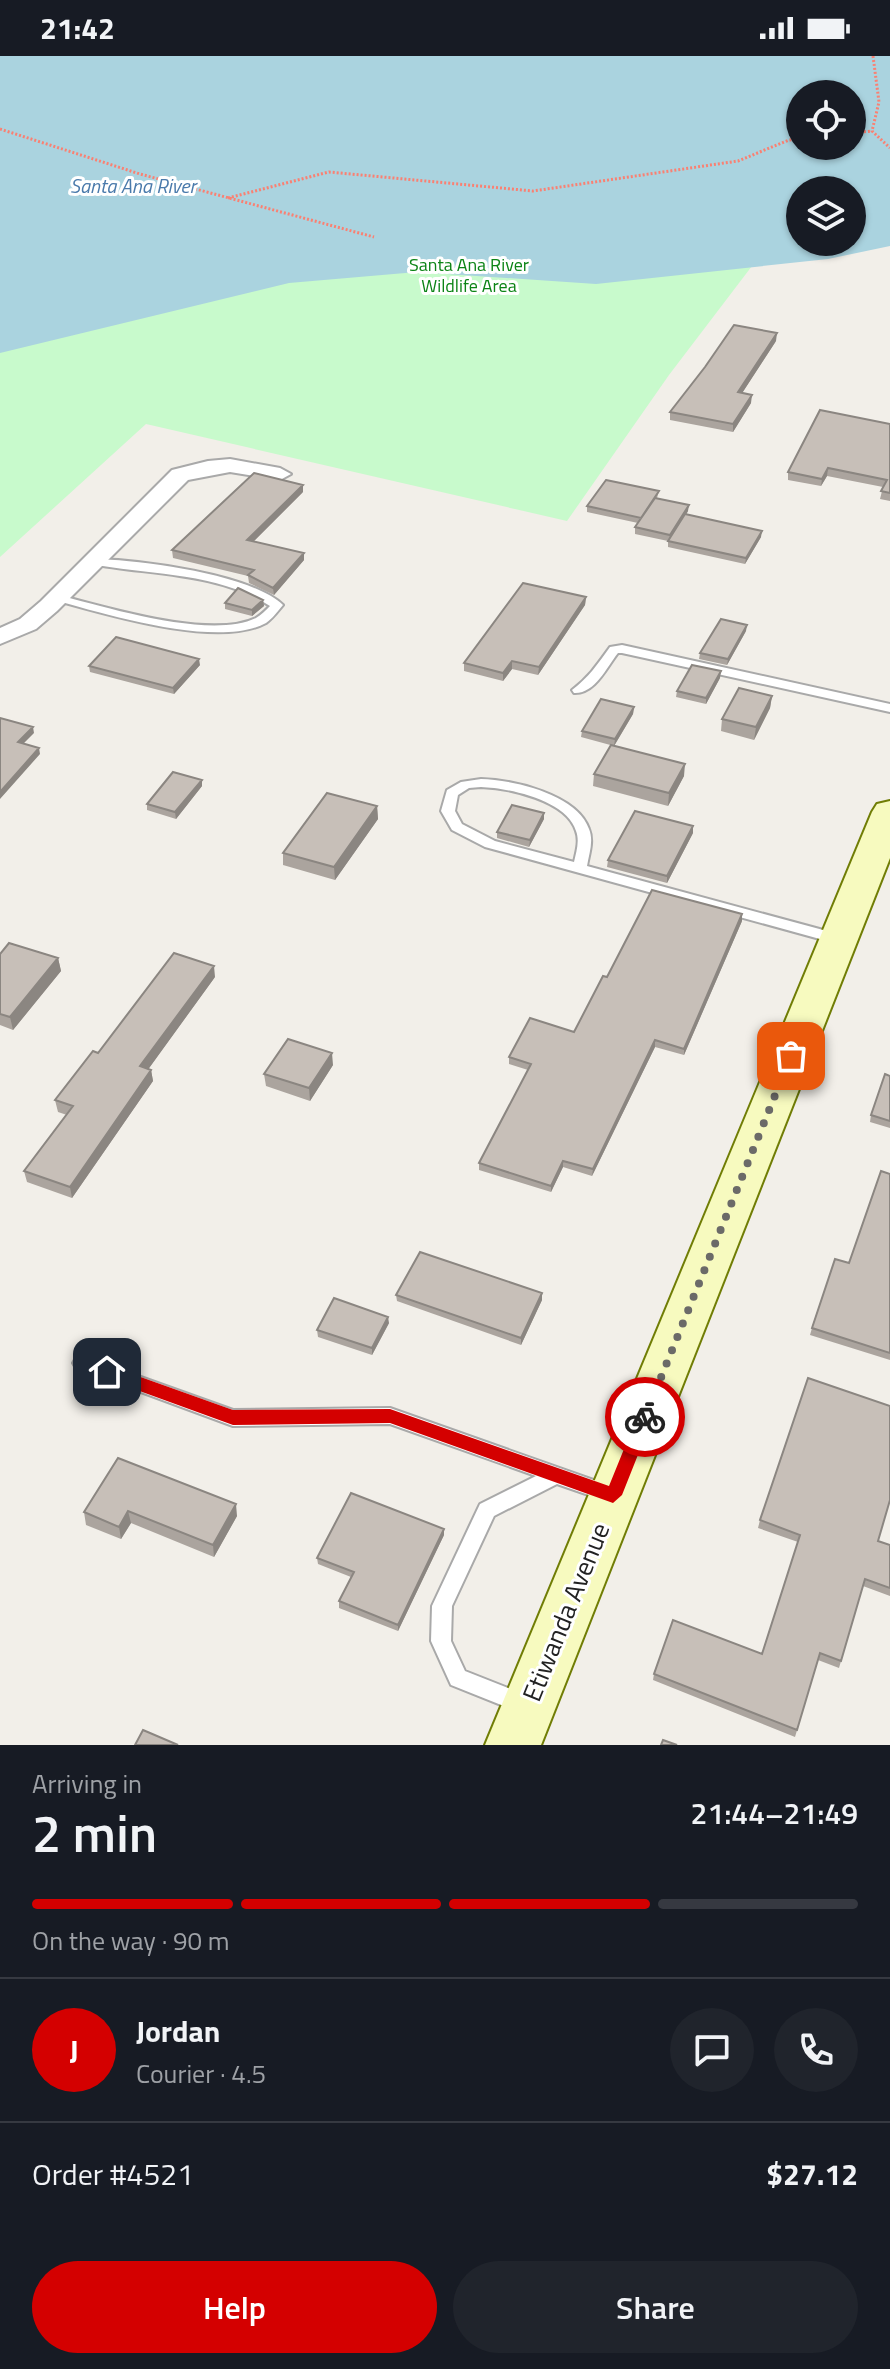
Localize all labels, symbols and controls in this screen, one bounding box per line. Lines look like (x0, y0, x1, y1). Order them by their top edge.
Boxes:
text: 21:42 (40, 5, 115, 51)
map controls (786, 80, 866, 256)
button: locate (786, 80, 866, 160)
water label: Santa Ana River (70, 170, 199, 201)
button: layers (786, 176, 866, 256)
park label: Santa Ana River Wildlife Area (409, 251, 529, 299)
pin (757, 1022, 825, 1090)
icon: bag (769, 1034, 813, 1078)
pin (73, 1338, 141, 1406)
icon: home (85, 1350, 129, 1394)
courier (605, 1377, 685, 1457)
icon: bike (623, 1395, 667, 1439)
street label: Etiwanda Avenue (512, 1517, 619, 1707)
text: Arriving in (32, 1764, 142, 1803)
text: 21:44–21:49 (691, 1790, 858, 1836)
text: 2 min (32, 1793, 157, 1872)
text: On the way · 90 m (32, 1921, 230, 1960)
text: Jordan (136, 2008, 220, 2054)
button: chat (670, 2008, 754, 2092)
button: phone (774, 2008, 858, 2092)
text: J (69, 2027, 79, 2073)
text: Courier · 4.5 (136, 2054, 266, 2093)
text: Order #4521 (32, 2151, 194, 2197)
text: $27.12 (766, 2151, 858, 2197)
button: Help (32, 2261, 437, 2353)
button: Share (453, 2261, 858, 2353)

